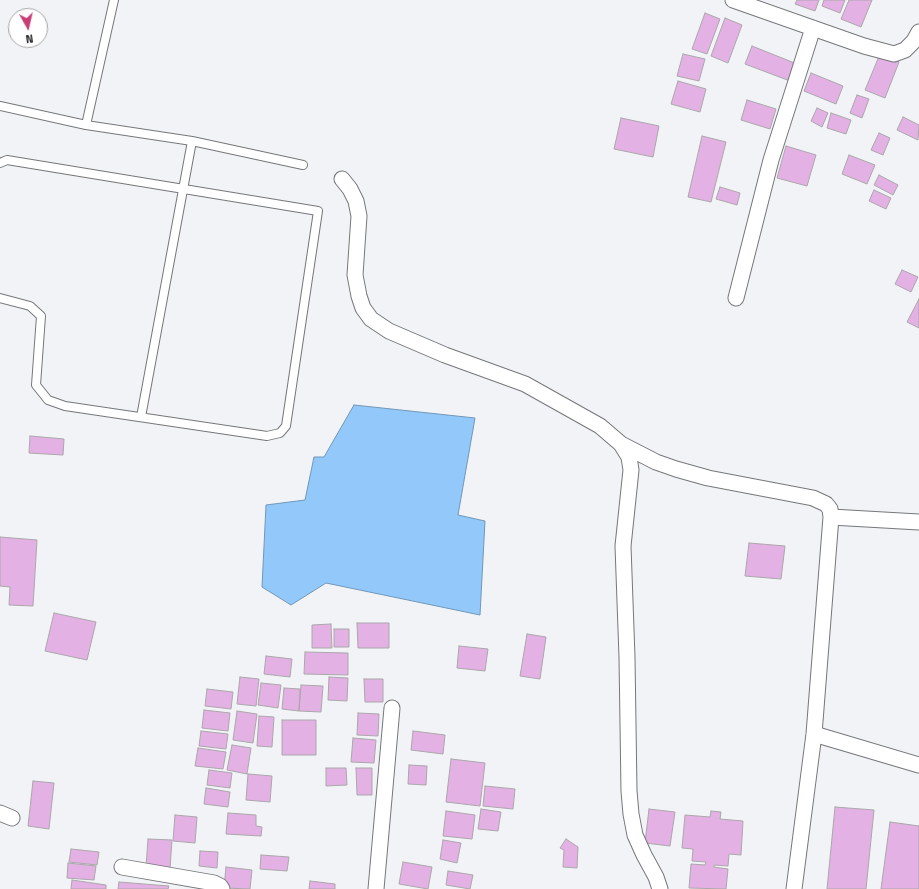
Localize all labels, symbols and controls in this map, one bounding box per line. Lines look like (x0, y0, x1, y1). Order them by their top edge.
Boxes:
north arrow (8, 8, 48, 48)
text: N (25, 30, 34, 47)

